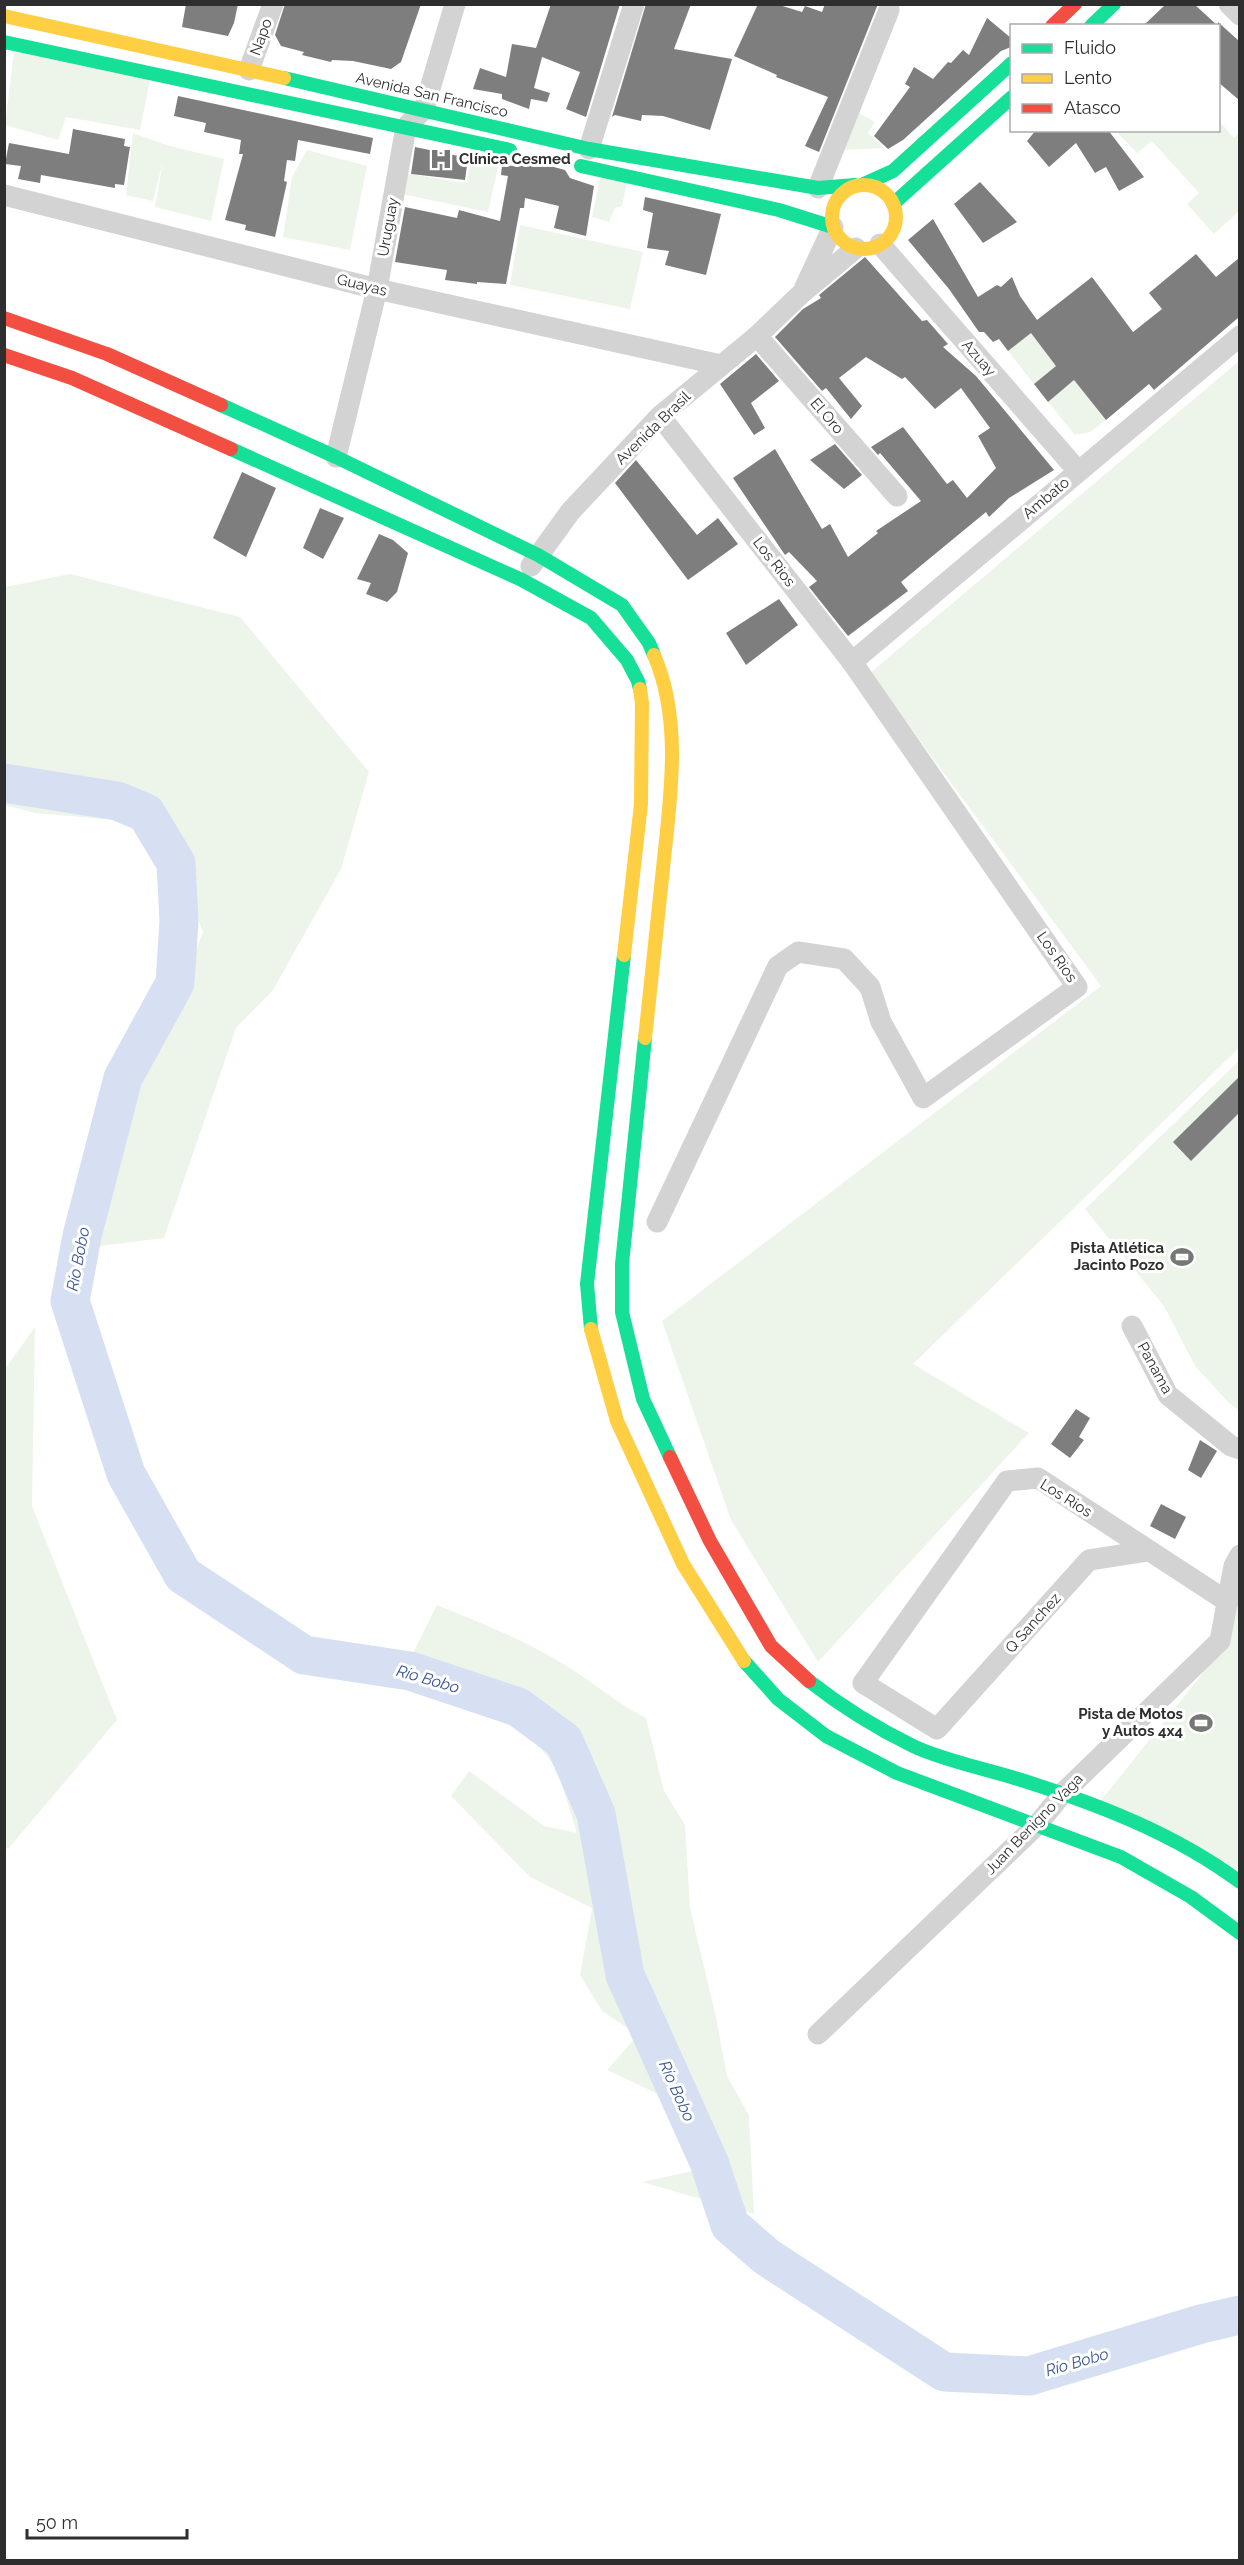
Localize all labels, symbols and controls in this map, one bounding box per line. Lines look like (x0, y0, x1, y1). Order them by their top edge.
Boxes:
street label: Napo (246, 16, 276, 58)
legend (1010, 24, 1220, 132)
text: Fluido (1064, 37, 1116, 58)
text: Lento (1064, 67, 1112, 88)
street label: Avenida San Francisco (354, 69, 510, 121)
text: Atasco (1064, 97, 1121, 118)
hospital icon: Clínica Cesmed (428, 146, 454, 172)
place label: Clínica Cesmed (459, 150, 571, 168)
street label: Uruguay (374, 196, 402, 258)
street label: Guayas (335, 270, 389, 300)
street label: Azuay (958, 336, 1000, 380)
street label: Avenida Brasil (612, 387, 695, 468)
street label: El Oro (807, 394, 848, 438)
street label: Ambato (1019, 473, 1073, 523)
street label: Los Rios (749, 534, 799, 590)
street label: Los Rios (1033, 928, 1081, 986)
water label: Río Bobo (63, 1225, 93, 1293)
place label: Pista Atlética Jacinto Pozo (1070, 1239, 1164, 1274)
sports icon: Pista Atlética Jacinto Pozo (1169, 1244, 1195, 1270)
street label: Panama (1133, 1339, 1177, 1397)
street label: Los Rios (1037, 1475, 1095, 1521)
street label: Q Sanchez (1002, 1589, 1064, 1657)
water label: Río Bobo (394, 1661, 462, 1697)
place label: Pista de Motos y Autos 4x4 (1078, 1705, 1183, 1740)
sports icon: Pista de Motos y Autos 4x4 (1188, 1710, 1214, 1736)
street label: Juan Benigno Vaga (981, 1770, 1087, 1878)
water label: Río Bobo (655, 2058, 699, 2124)
water label: Río Bobo (1043, 2344, 1111, 2380)
scale bar (27, 2502, 188, 2540)
text: 50 m (36, 2512, 78, 2533)

